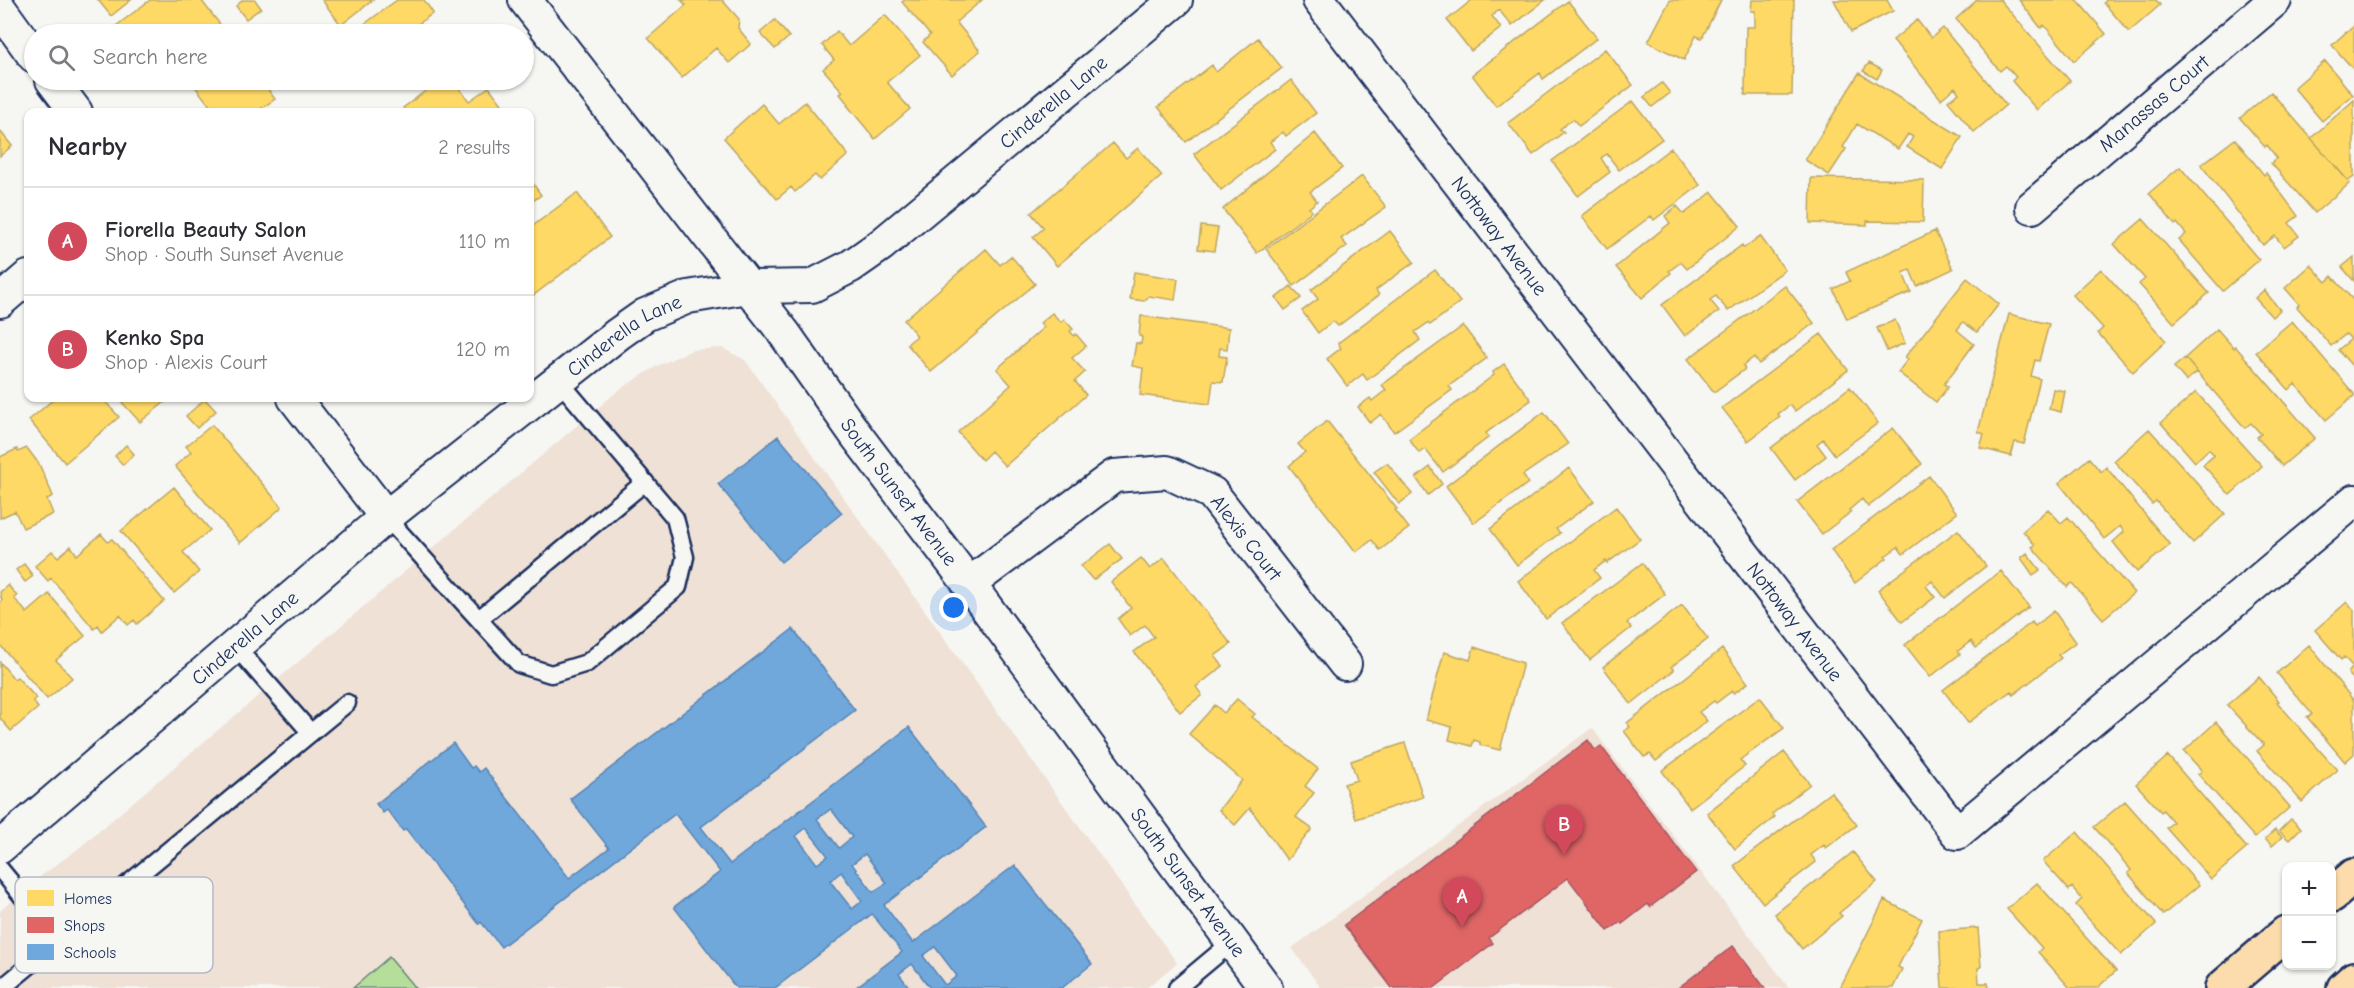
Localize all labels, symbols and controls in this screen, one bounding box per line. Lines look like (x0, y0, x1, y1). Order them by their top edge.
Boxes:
search box (24, 24, 534, 90)
icon: search (45, 41, 78, 74)
text: Search here (93, 44, 208, 70)
street label: Manassas Court (2094, 49, 2214, 156)
street label: Cinderella Lane (995, 51, 1112, 153)
text: Nearby (48, 132, 127, 162)
text: 2 results (438, 136, 510, 159)
street label: Nottoway Avenue (1447, 172, 1552, 300)
text: Fiorella Beauty Salon (105, 217, 307, 243)
text: A (62, 230, 73, 253)
text: 110 m (459, 230, 510, 253)
text: Shop · South Sunset Avenue (105, 243, 344, 266)
street label: Cinderella Lane (562, 290, 685, 381)
text: Kenko Spa (105, 325, 204, 351)
text: B (61, 338, 74, 361)
text: 120 m (456, 338, 510, 361)
text: Shop · Alexis Court (105, 351, 267, 374)
street label: South Sunset Avenue (836, 413, 962, 570)
street label: Alexis Court (1206, 490, 1288, 586)
street label: Nottoway Avenue (1742, 558, 1848, 686)
street label: Cinderella Lane (187, 586, 303, 690)
your location (939, 593, 968, 622)
street label: South Sunset Avenue (1126, 803, 1251, 961)
pin: B (1544, 806, 1584, 855)
map controls (2282, 862, 2336, 970)
button: + (2282, 862, 2336, 916)
legend (15, 877, 213, 973)
pin: A (1442, 878, 1482, 927)
text: Homes (64, 890, 112, 908)
button: − (2282, 916, 2336, 970)
text: Shops (64, 917, 105, 935)
text: Schools (64, 944, 117, 962)

